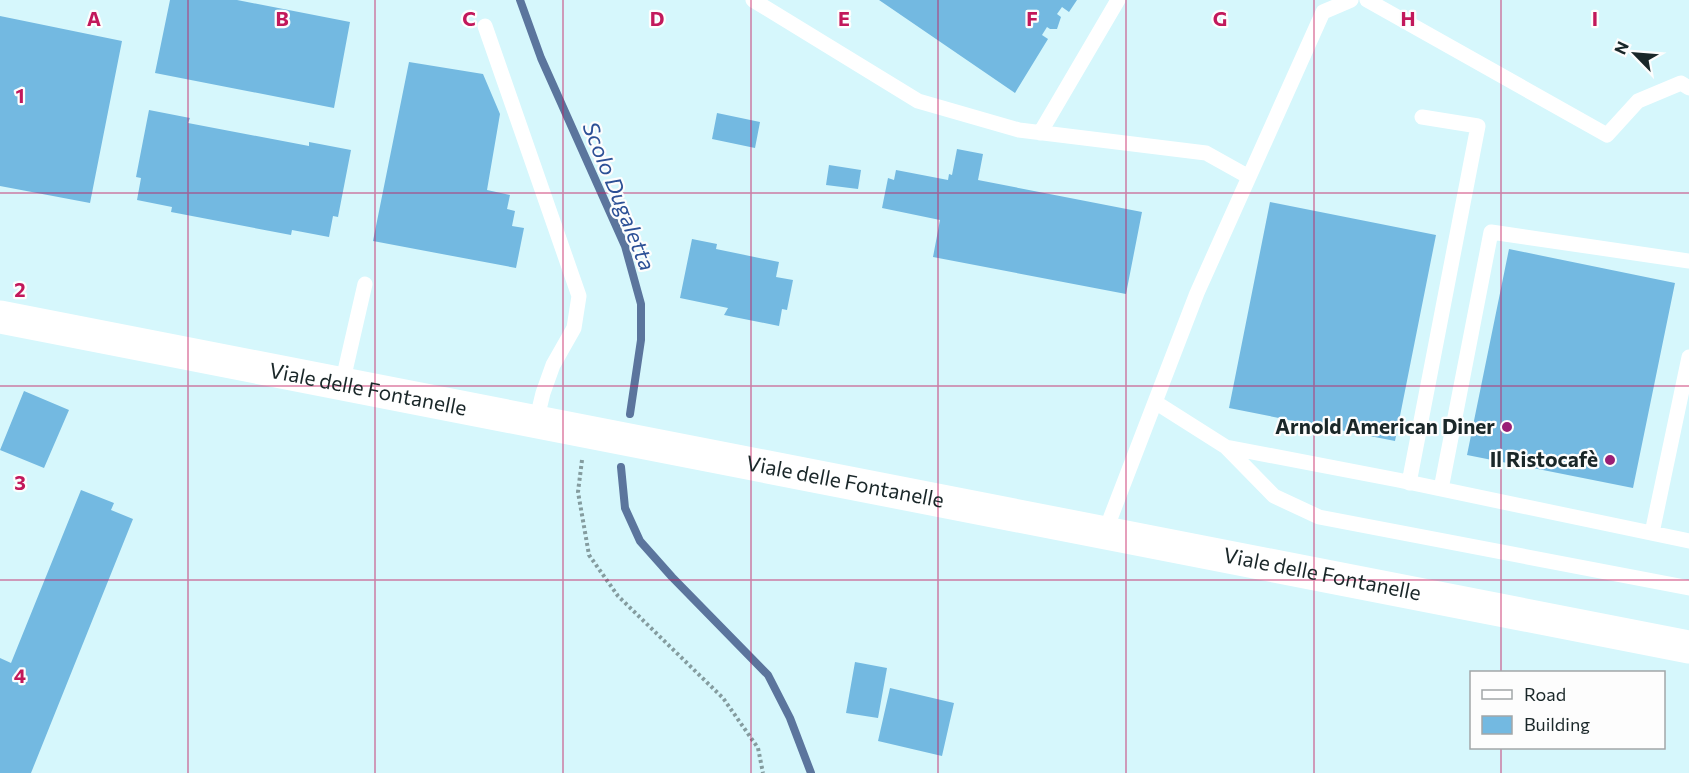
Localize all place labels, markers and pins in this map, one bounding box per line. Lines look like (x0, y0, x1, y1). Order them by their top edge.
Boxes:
place label: Arnold American Diner (1275, 413, 1495, 438)
marker: Arnold American Diner (1500, 420, 1514, 434)
place label: Il Ristocafè (1490, 446, 1598, 471)
marker: Il Ristocafè (1603, 453, 1617, 467)

